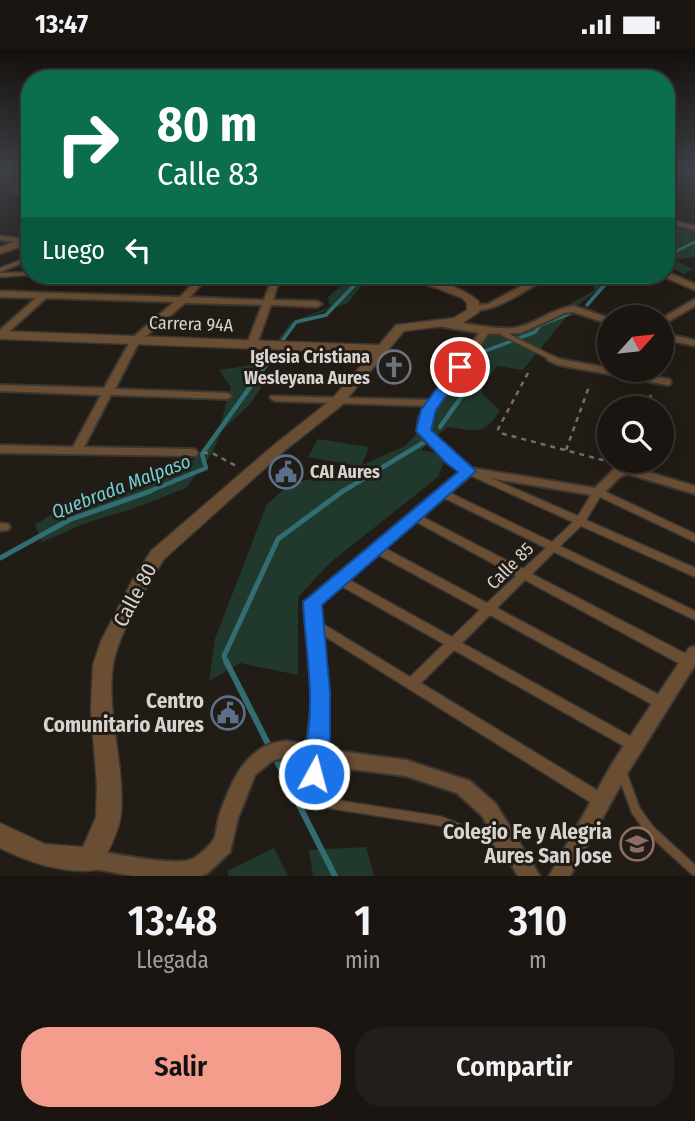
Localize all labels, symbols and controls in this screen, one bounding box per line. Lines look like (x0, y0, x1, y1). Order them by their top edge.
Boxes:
text: 13:47 (35, 9, 88, 40)
text: 80 m (157, 95, 257, 154)
icon: right (42, 98, 133, 189)
text: Calle 83 (157, 155, 259, 193)
icon: left (119, 231, 157, 269)
text: Luego (42, 235, 105, 266)
north arrow (597, 305, 674, 381)
map controls (597, 305, 674, 473)
street label: Carrera 94A (148, 312, 234, 336)
pin (430, 337, 490, 397)
place label: Iglesia Cristiana Wesleyana Aures (244, 346, 370, 389)
church icon: Iglesia Cristiana Wesleyana Aures (375, 348, 413, 386)
icon: arrive (441, 348, 479, 386)
button: search (597, 396, 674, 473)
water label: Quebrada Malpaso (48, 449, 194, 524)
public building icon: CAI Aures (267, 453, 305, 491)
place label: CAI Aures (310, 461, 380, 483)
street label: Calle 85 (482, 538, 538, 594)
street label: Calle 80 (107, 559, 163, 631)
place label: Centro Comunitario Aures (43, 688, 204, 738)
public building icon: Centro Comunitario Aures (209, 694, 247, 732)
position arrow (277, 737, 351, 811)
place label: Colegio Fe y Alegria Aures San Jose (443, 819, 612, 869)
school or university icon: Colegio Fe y Alegria Aures San Jose (618, 825, 656, 863)
text: 13:48 (128, 896, 217, 946)
text: 1 (354, 896, 372, 946)
text: 310 (508, 896, 567, 946)
text: Llegada (136, 946, 209, 974)
text: min (345, 946, 381, 974)
text: m (529, 946, 547, 974)
button: Salir (21, 1027, 341, 1107)
button: Compartir (355, 1027, 674, 1107)

